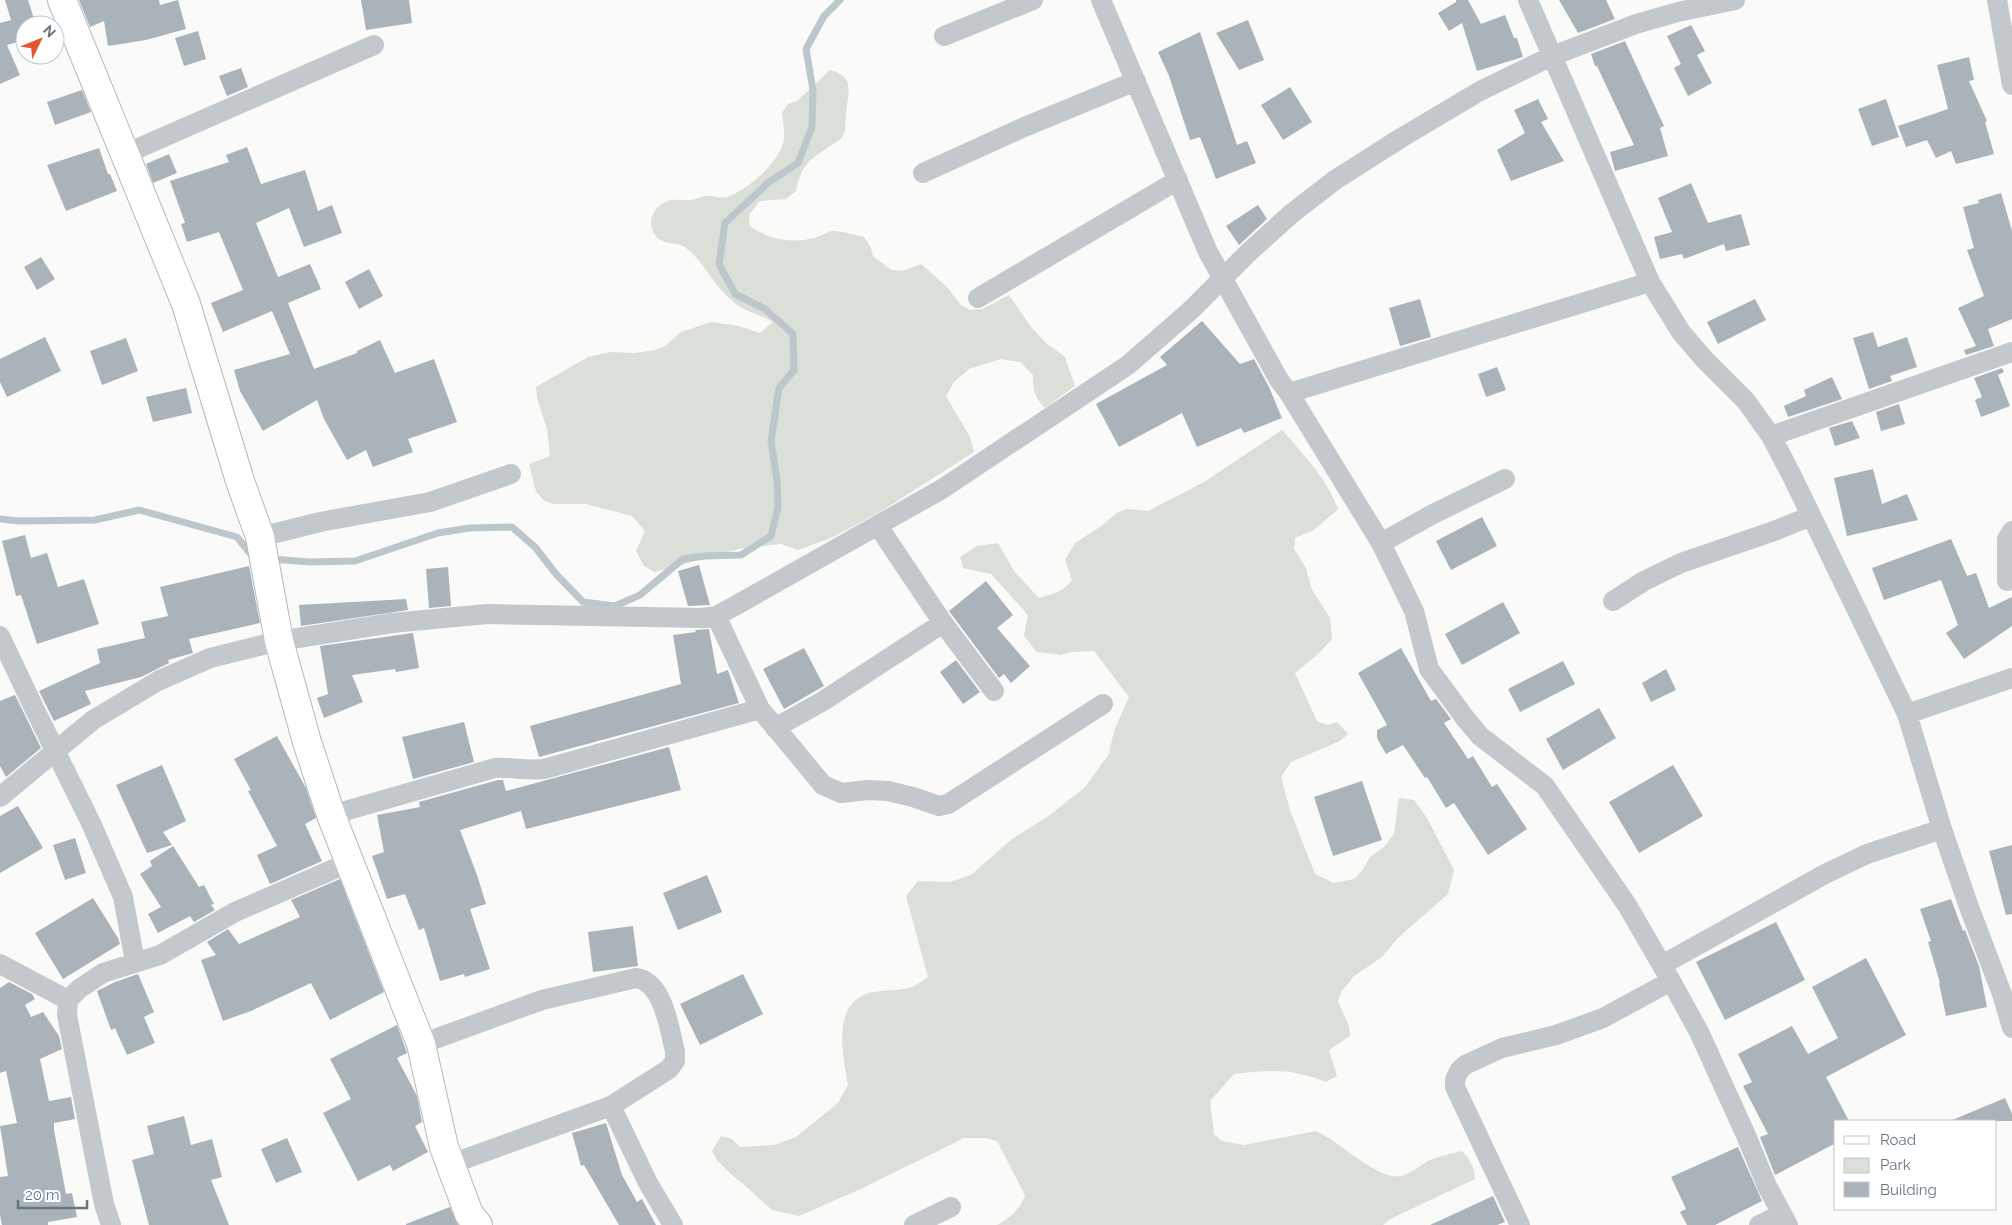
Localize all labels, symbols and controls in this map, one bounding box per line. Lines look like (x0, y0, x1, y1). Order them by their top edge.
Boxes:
north arrow (15, 15, 65, 65)
text: N (40, 22, 59, 40)
legend (1834, 1120, 1997, 1210)
text: Road (1880, 1131, 1916, 1149)
text: Park (1880, 1156, 1911, 1174)
scale bar (18, 1178, 86, 1210)
text: Building (1880, 1181, 1937, 1199)
text: 20 m (25, 1186, 60, 1204)

